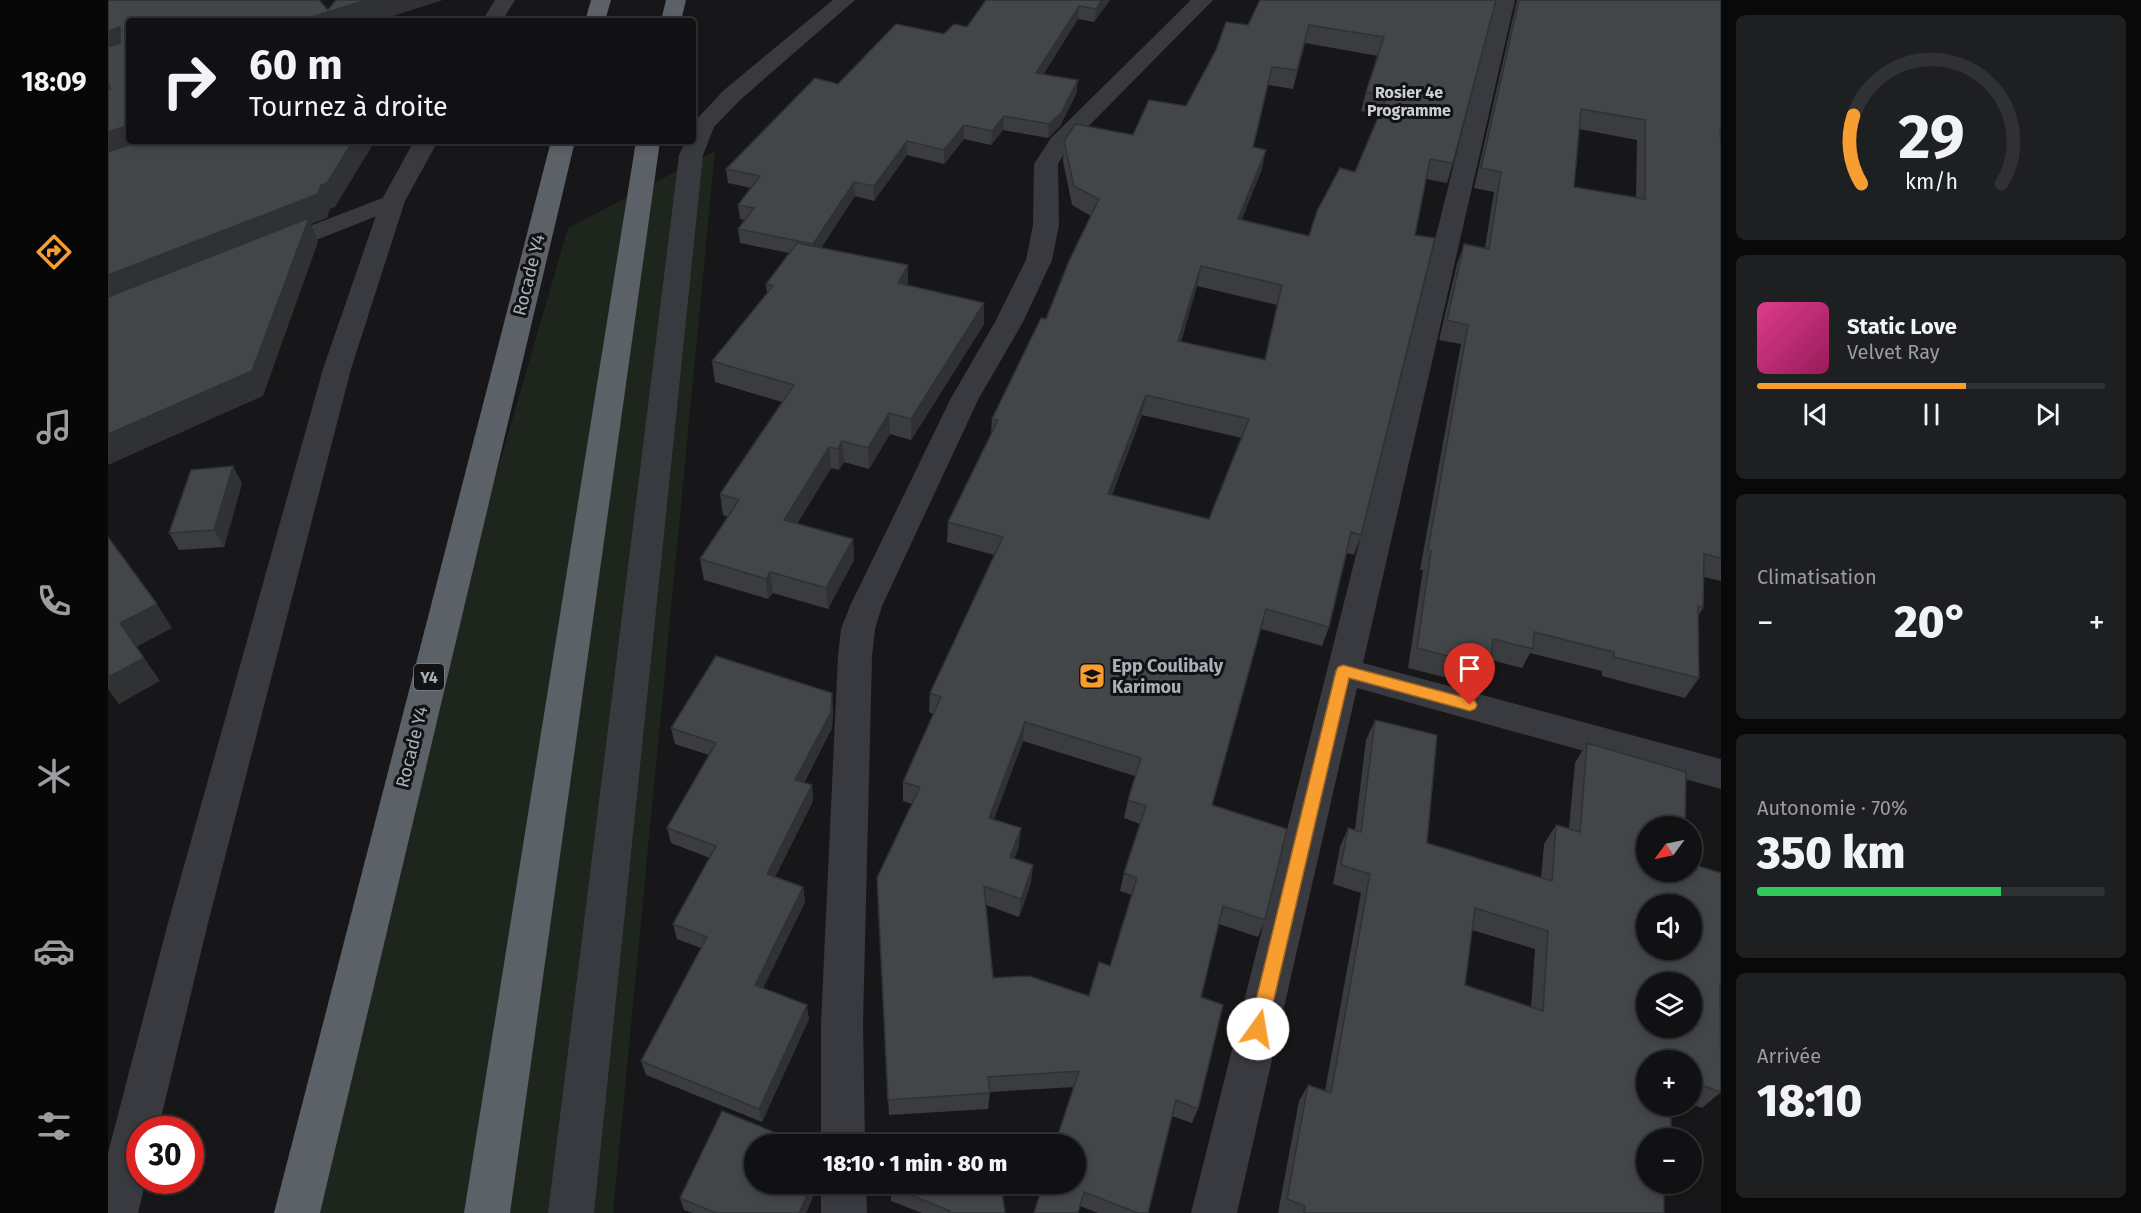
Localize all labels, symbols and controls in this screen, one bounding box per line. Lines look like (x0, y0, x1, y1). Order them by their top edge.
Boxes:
text: 60 m (249, 40, 343, 90)
icon: right (150, 42, 228, 120)
text: 18:09 (21, 66, 87, 98)
district label: Rosier 4e Programme (1367, 83, 1451, 120)
text: Tournez à droite (249, 91, 448, 123)
text: 29 (1898, 100, 1964, 175)
text: km/h (1904, 170, 1958, 196)
icon: directions (33, 231, 75, 273)
street label: Rocade Y4 (508, 232, 550, 318)
text: Static Love (1847, 313, 1957, 340)
text: Velvet Ray (1847, 340, 1940, 364)
icon: previous (1799, 398, 1832, 431)
icon: pause (1915, 398, 1948, 431)
icon: next (2031, 398, 2064, 431)
icon: music (33, 406, 75, 448)
text: Climatisation (1757, 565, 1877, 589)
icon: phone (33, 580, 75, 622)
text: 20° (1894, 595, 1968, 649)
text: − (1757, 603, 1774, 643)
text: + (2089, 603, 2105, 643)
pin (1444, 643, 1495, 705)
icon: arrive (1453, 652, 1486, 685)
place label: Epp Coulibaly Karimou (1112, 655, 1224, 698)
school or university icon: Epp Coulibaly Karimou (1077, 661, 1107, 691)
road number: Y4 (414, 664, 444, 690)
street label: Rocade Y4 (391, 704, 433, 790)
icon: climate (33, 755, 75, 797)
text: Autonomie · 70% (1757, 796, 1908, 820)
north arrow (1636, 816, 1702, 882)
map controls (1636, 816, 1702, 1194)
text: 350 km (1757, 826, 1905, 880)
button: sound (1636, 894, 1702, 960)
icon: car (33, 930, 75, 972)
button: layers (1636, 972, 1702, 1038)
position arrow (1226, 997, 1290, 1061)
text: Arrivée (1757, 1044, 1821, 1068)
button: + (1636, 1050, 1702, 1116)
text: 18:10 (1757, 1074, 1862, 1128)
icon: filters (33, 1105, 75, 1147)
speed limit sign: 30 (126, 1116, 204, 1194)
button: − (1636, 1128, 1702, 1194)
text: 18:10 · 1 min · 80 m (823, 1150, 1007, 1177)

